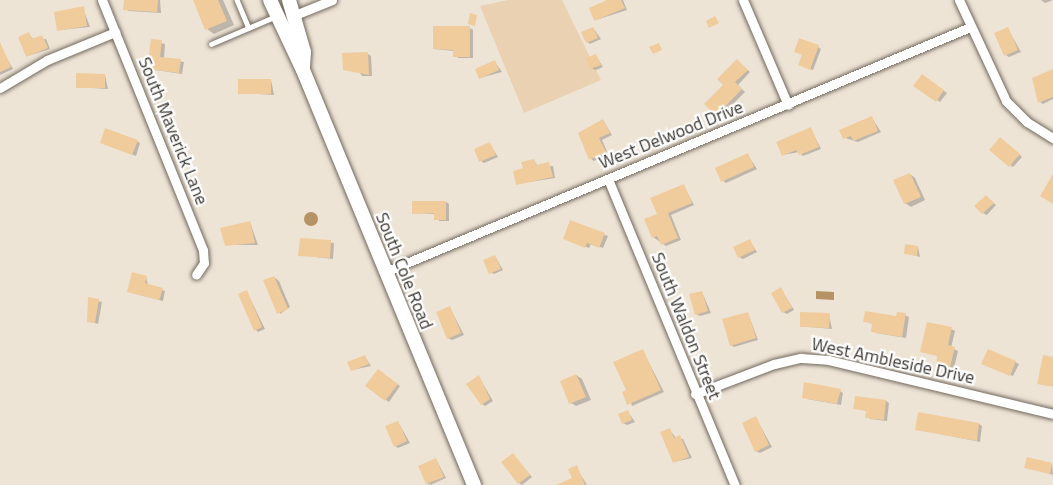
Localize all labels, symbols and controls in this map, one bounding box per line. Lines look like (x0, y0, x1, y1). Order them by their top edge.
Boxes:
street label: South Maverick Lane (134, 54, 212, 208)
street label: West Delwood Drive (596, 96, 746, 174)
street label: South Cole Road (371, 209, 437, 333)
street label: South Waldon Street (647, 249, 725, 403)
street label: West Ambleside Drive (810, 333, 976, 389)

